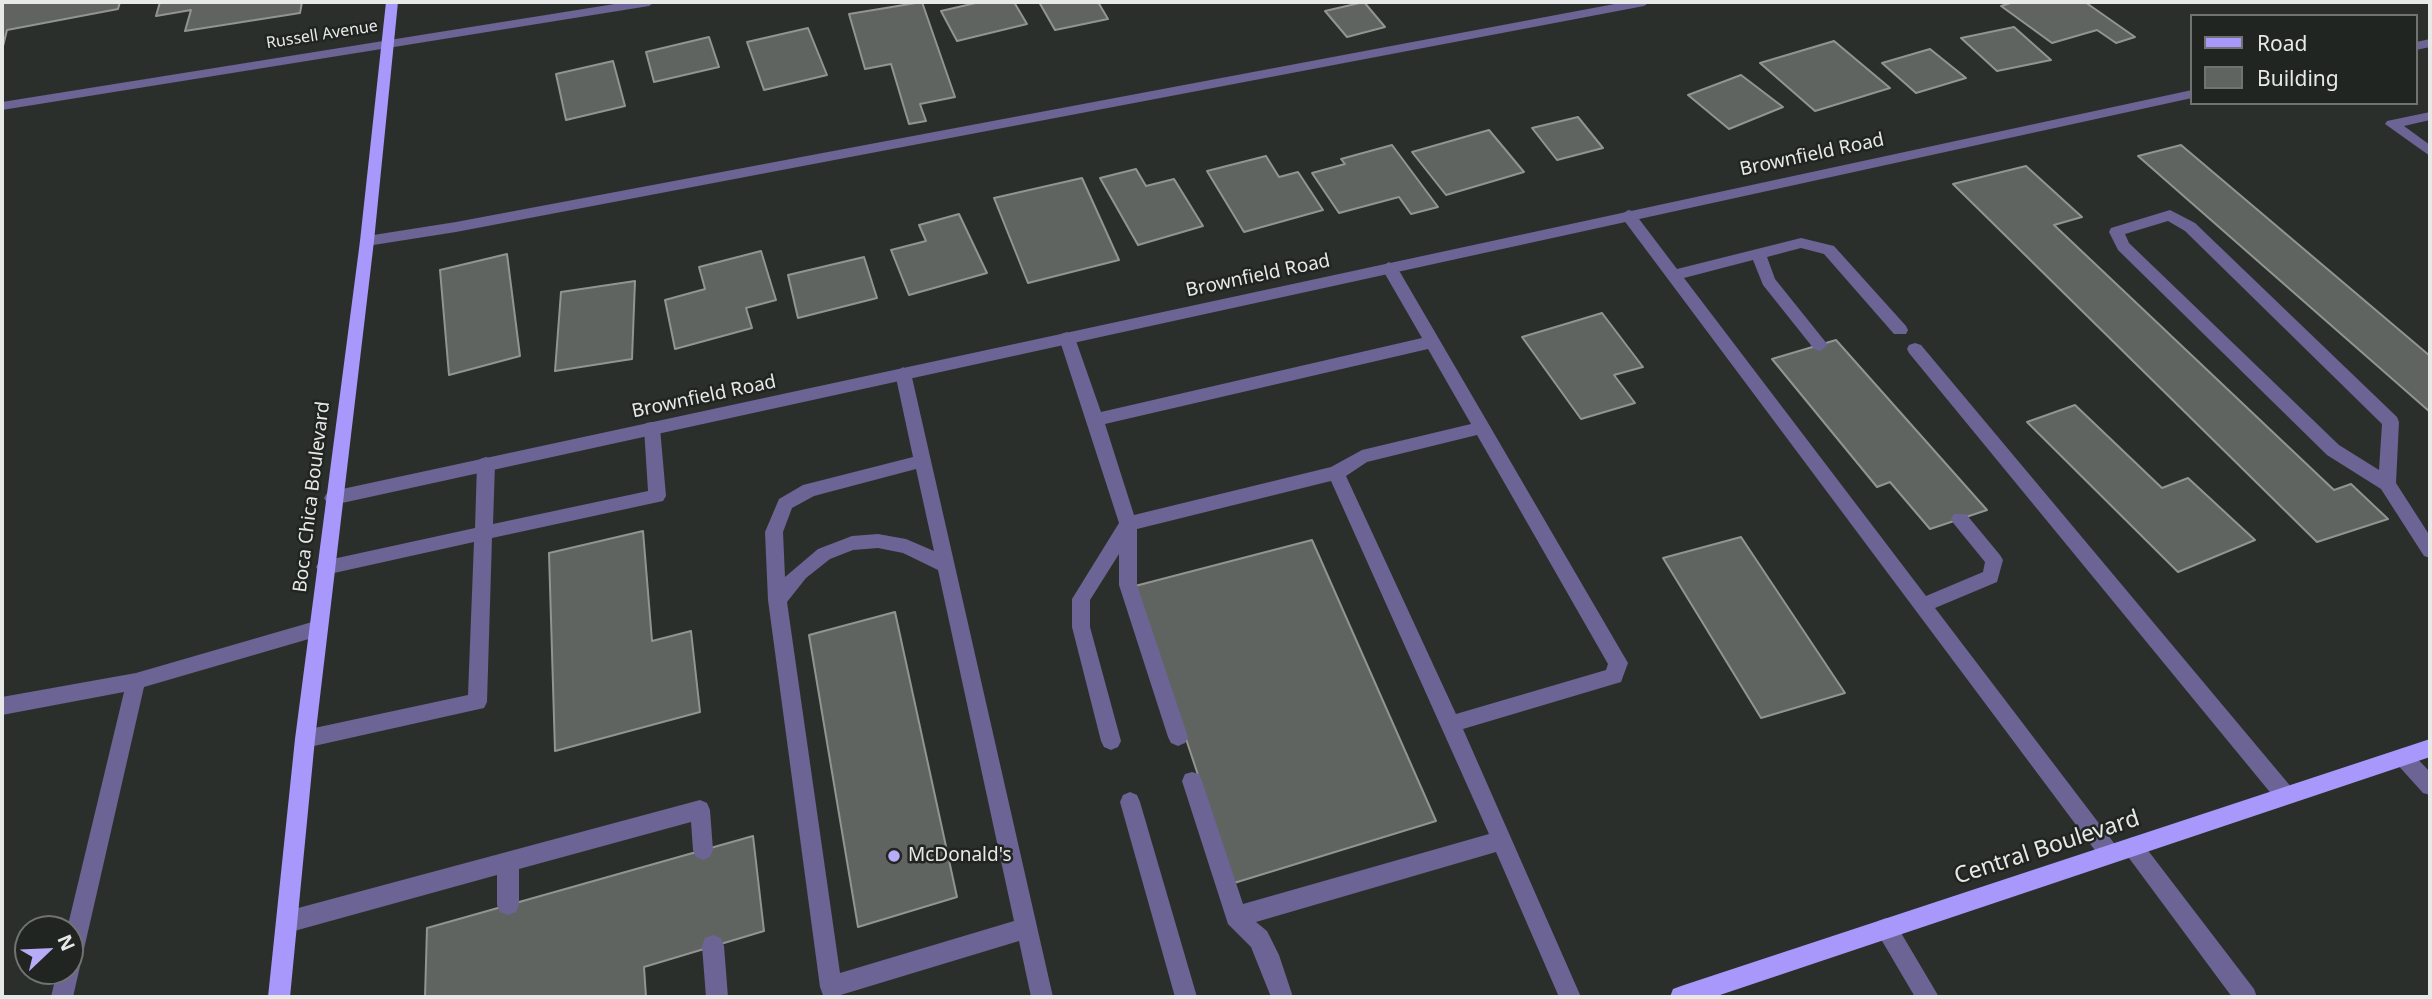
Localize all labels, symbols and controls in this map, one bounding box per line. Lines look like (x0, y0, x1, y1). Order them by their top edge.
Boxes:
legend (2190, 14, 2418, 105)
street label: Russell Avenue (265, 17, 379, 53)
text: Road (2257, 29, 2307, 57)
text: Building (2257, 64, 2339, 92)
street label: Brownfield Road (1738, 129, 1886, 181)
street label: Brownfield Road (1184, 250, 1332, 302)
street label: Brownfield Road (630, 371, 778, 423)
street label: Boca Chica Boulevard (289, 400, 335, 594)
street label: Central Boulevard (1951, 805, 2143, 891)
place label: McDonald's (908, 845, 1012, 867)
marker: McDonald's (886, 848, 902, 864)
north arrow (14, 915, 84, 985)
text: N (52, 930, 81, 955)

